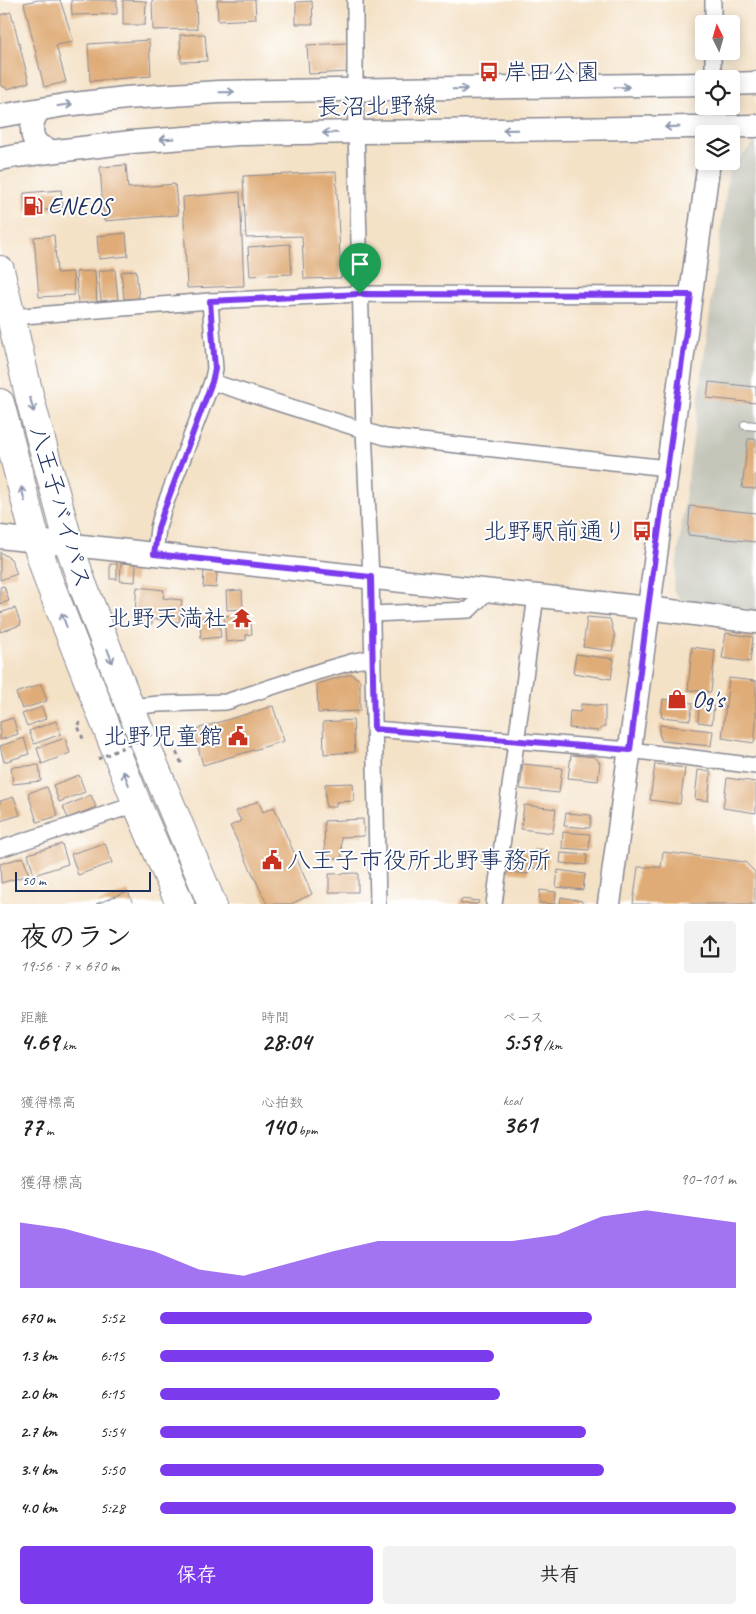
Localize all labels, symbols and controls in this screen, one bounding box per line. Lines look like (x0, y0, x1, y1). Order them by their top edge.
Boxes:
north arrow (695, 15, 740, 60)
map controls (695, 15, 740, 170)
place label: 岸田公園 (504, 57, 600, 87)
bus stop icon: 岸田公園 (478, 61, 500, 83)
button: locate (695, 70, 740, 115)
one-way arrow (614, 82, 630, 91)
one-way arrow (451, 84, 467, 94)
one-way arrow (218, 87, 235, 97)
street label: 長沼北野線 (317, 90, 437, 122)
one-way arrow (57, 100, 73, 110)
one-way arrow (665, 123, 681, 132)
button: layers (695, 125, 740, 170)
one-way arrow (502, 126, 518, 135)
one-way arrow (322, 128, 338, 138)
one-way arrow (160, 134, 176, 144)
place label: ENEOS (48, 191, 114, 221)
fuel station icon: ENEOS (22, 195, 44, 217)
pin (339, 243, 381, 294)
icon: arrive (346, 250, 374, 278)
one-way arrow (28, 397, 37, 413)
street label: 八王子バイパス (23, 422, 99, 592)
one-way arrow (18, 486, 27, 502)
place label: 北野駅前通り (483, 516, 627, 546)
bus stop icon: 北野駅前通り (631, 520, 653, 542)
place label: 北野天満社 (107, 603, 227, 633)
temple icon: 北野天満社 (231, 607, 253, 629)
one-way arrow (59, 612, 68, 628)
one-way arrow (106, 648, 115, 663)
place label: Og's (692, 684, 727, 714)
shop icon: Og's (666, 688, 688, 710)
place label: 北野児童館 (103, 721, 223, 751)
public building icon: 北野児童館 (227, 725, 249, 747)
one-way arrow (121, 771, 130, 786)
place label: 八王子市役所北野事務所 (287, 845, 551, 875)
public building icon: 八王子市役所北野事務所 (261, 849, 283, 871)
scale bar (15, 869, 151, 892)
text: 50 m (22, 872, 46, 889)
text: 夜のラン (20, 919, 132, 954)
button: share (684, 921, 736, 973)
text: 19:56 · 7 × 670 m (20, 956, 119, 976)
text: 距離 (20, 1009, 48, 1026)
text: 時間 (261, 1009, 289, 1026)
text: ペース (503, 1009, 544, 1026)
text: 4.69 (20, 1026, 59, 1058)
text: 28:04 (261, 1026, 311, 1058)
text: 5:59 (503, 1026, 540, 1058)
text: km (59, 1037, 76, 1054)
text: /km (540, 1037, 562, 1054)
text: kcal (503, 1092, 521, 1109)
text: 獲得標高 (20, 1094, 76, 1111)
text: 心拍数 (261, 1094, 303, 1111)
text: 361 (503, 1109, 537, 1141)
text: 77 (20, 1111, 42, 1143)
text: 140 (261, 1111, 295, 1143)
text: m (42, 1122, 54, 1139)
text: bpm (295, 1122, 318, 1139)
text: 90–101 m (680, 1169, 736, 1189)
text: 獲得標高 (20, 1173, 84, 1193)
text: 670 m (20, 1308, 55, 1328)
text: 5:52 (100, 1308, 125, 1328)
text: 1.3 km (20, 1346, 57, 1366)
text: 6:15 (100, 1346, 125, 1366)
text: 2.0 km (20, 1384, 57, 1404)
text: 6:15 (100, 1384, 125, 1404)
text: 2.7 km (20, 1422, 57, 1442)
text: 5:54 (100, 1422, 125, 1442)
text: 3.4 km (20, 1460, 57, 1480)
text: 5:50 (100, 1460, 125, 1480)
text: 4.0 km (20, 1498, 57, 1518)
text: 5:28 (100, 1498, 125, 1518)
button: 保存 (20, 1546, 373, 1604)
button: 共有 (383, 1546, 736, 1604)

